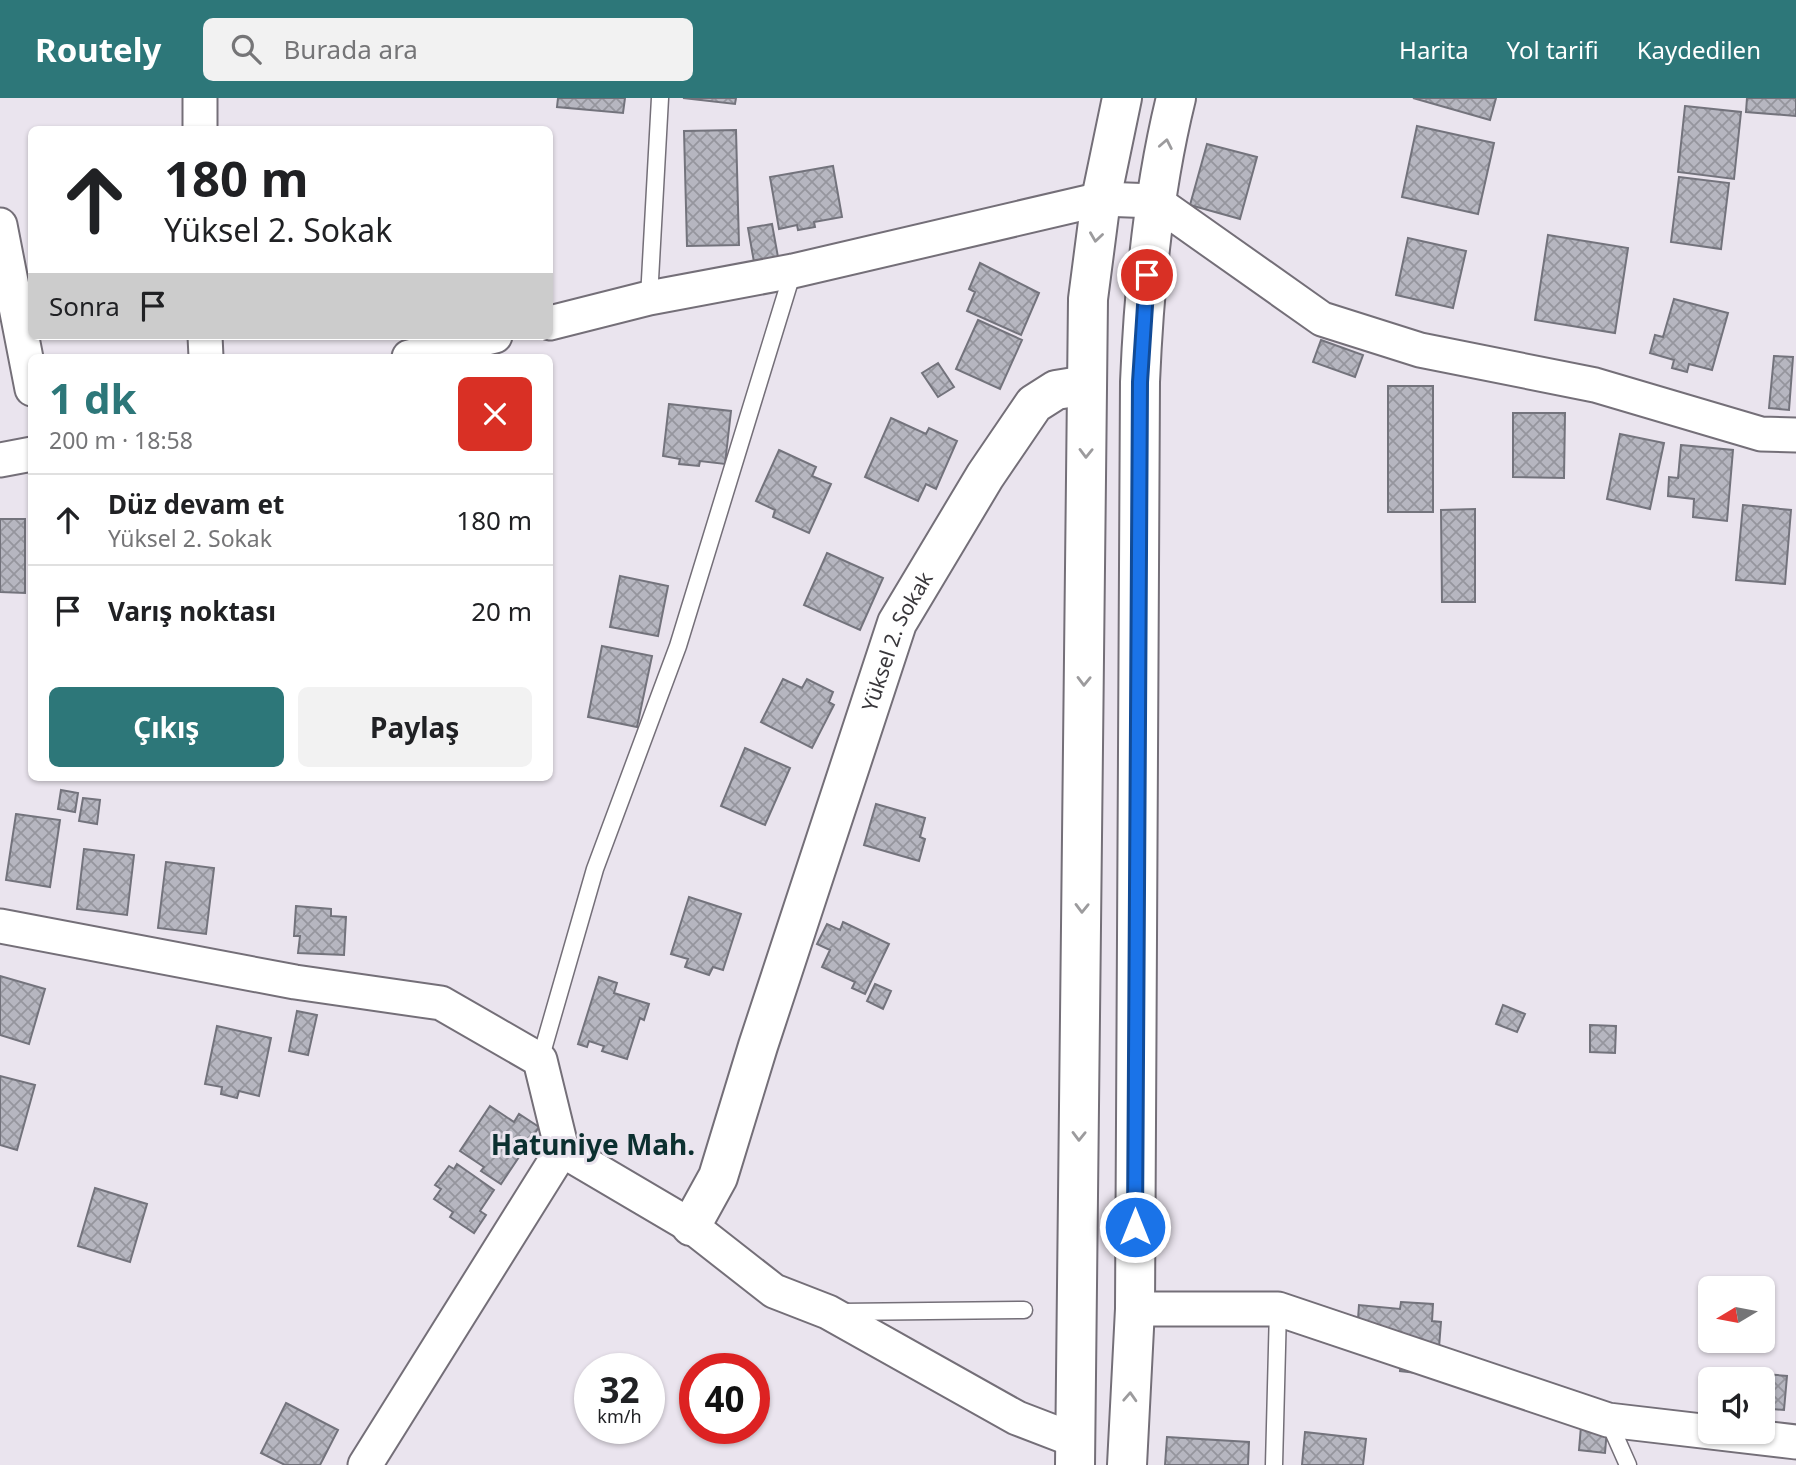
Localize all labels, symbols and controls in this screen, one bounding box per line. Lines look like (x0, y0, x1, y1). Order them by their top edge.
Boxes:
search box (203, 18, 693, 81)
text: Routely (35, 27, 161, 72)
icon: search (227, 30, 265, 68)
text: Burada ara (283, 31, 418, 67)
text: Harita (1399, 33, 1469, 66)
text: Yol tarifi (1507, 33, 1599, 66)
text: Kaydedilen (1637, 33, 1761, 66)
one-way arrow (1158, 138, 1173, 150)
text: 180 m (164, 145, 309, 211)
icon: ahead (49, 154, 140, 245)
text: Yüksel 2. Sokak (164, 208, 392, 251)
one-way arrow (1089, 231, 1104, 243)
pin (1117, 245, 1177, 305)
icon: arrive (1128, 256, 1166, 294)
icon: arrive (134, 287, 172, 325)
text: Sonra (49, 288, 120, 324)
text: 1 dk (49, 369, 137, 426)
button: close (458, 377, 532, 451)
text: 200 m · 18:58 (49, 424, 193, 456)
one-way arrow (1078, 448, 1094, 459)
text: Düz devam et (108, 486, 284, 522)
icon: ahead (49, 501, 87, 539)
text: 180 m (456, 502, 532, 538)
text: Yüksel 2. Sokak (108, 522, 272, 554)
street label: Yüksel 2. Sokak (855, 566, 939, 715)
icon: arrive (49, 592, 87, 630)
text: Varış noktası (108, 593, 276, 629)
text: 20 m (471, 593, 532, 629)
one-way arrow (1076, 676, 1092, 686)
button: Çıkış (49, 687, 284, 767)
button: Paylaş (298, 687, 532, 767)
one-way arrow (1074, 903, 1090, 914)
district label: Hatuniye Mah. (491, 1125, 695, 1163)
one-way arrow (1072, 1130, 1087, 1141)
position arrow (1098, 1190, 1172, 1264)
north arrow (1698, 1276, 1774, 1353)
map controls (1698, 1276, 1775, 1444)
speed limit sign: 40 (679, 1353, 770, 1444)
text: 32 (599, 1366, 640, 1413)
button: sound (1698, 1367, 1775, 1444)
one-way arrow (1123, 1391, 1138, 1402)
text: km/h (597, 1404, 642, 1428)

